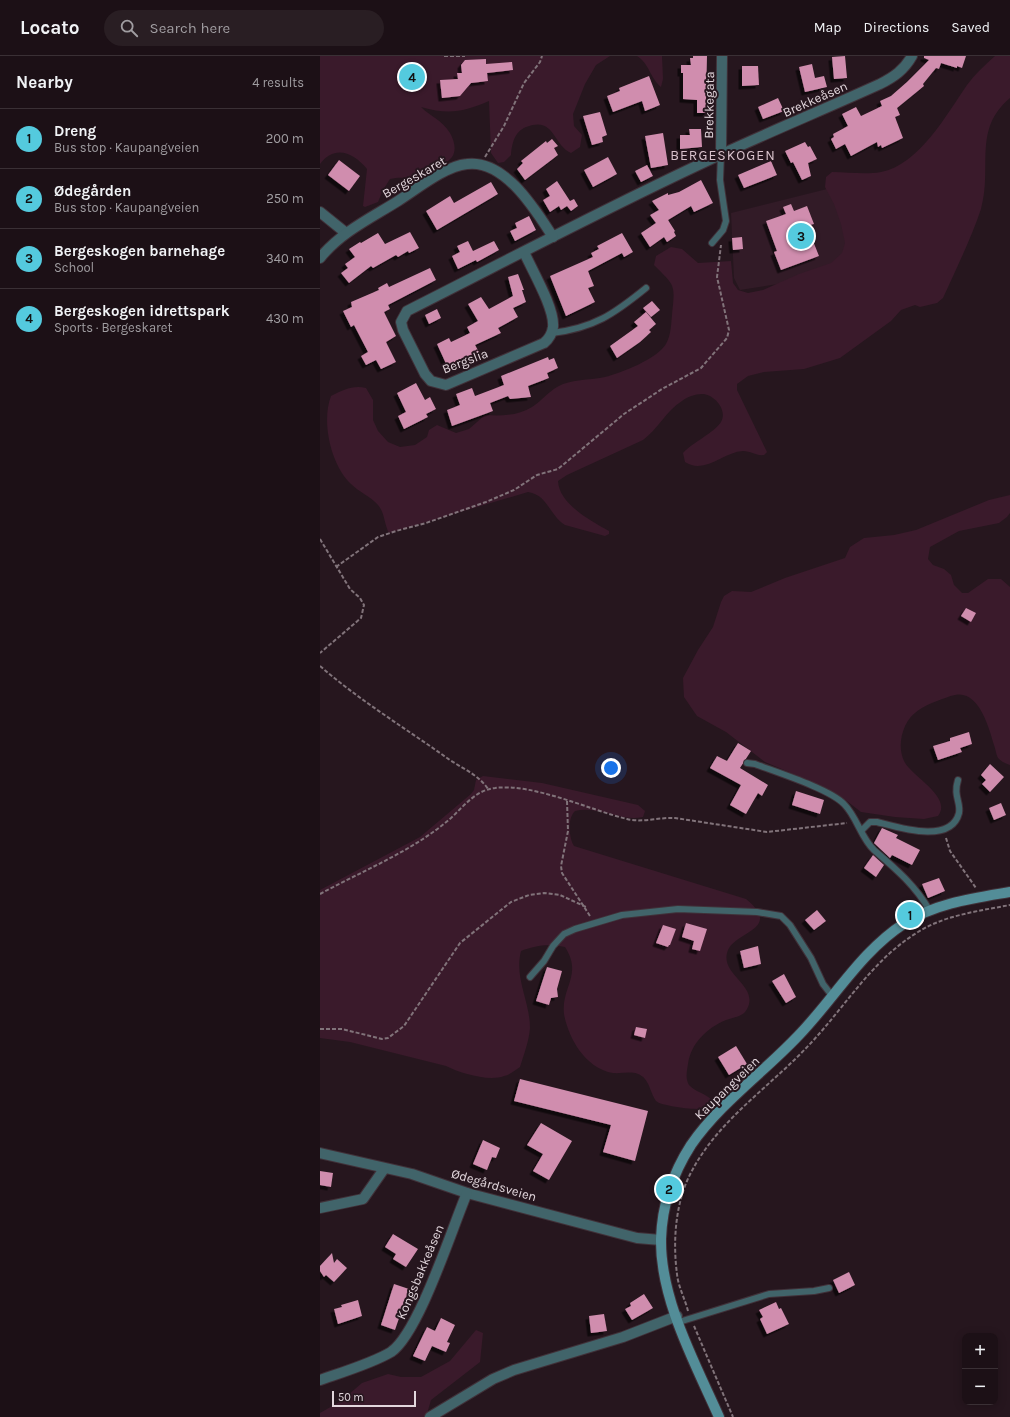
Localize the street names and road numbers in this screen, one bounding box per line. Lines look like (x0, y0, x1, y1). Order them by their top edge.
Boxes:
street label: Brekkegata (701, 71, 717, 139)
street label: Brekkeåsen (780, 78, 850, 120)
street label: Bergeskaret (380, 153, 449, 201)
street label: Bergslia (440, 345, 490, 377)
street label: Kaupangveien (691, 1053, 763, 1123)
street label: Ødegårdsveien (450, 1166, 538, 1204)
street label: Kongsbakkeåsen (393, 1222, 447, 1322)

